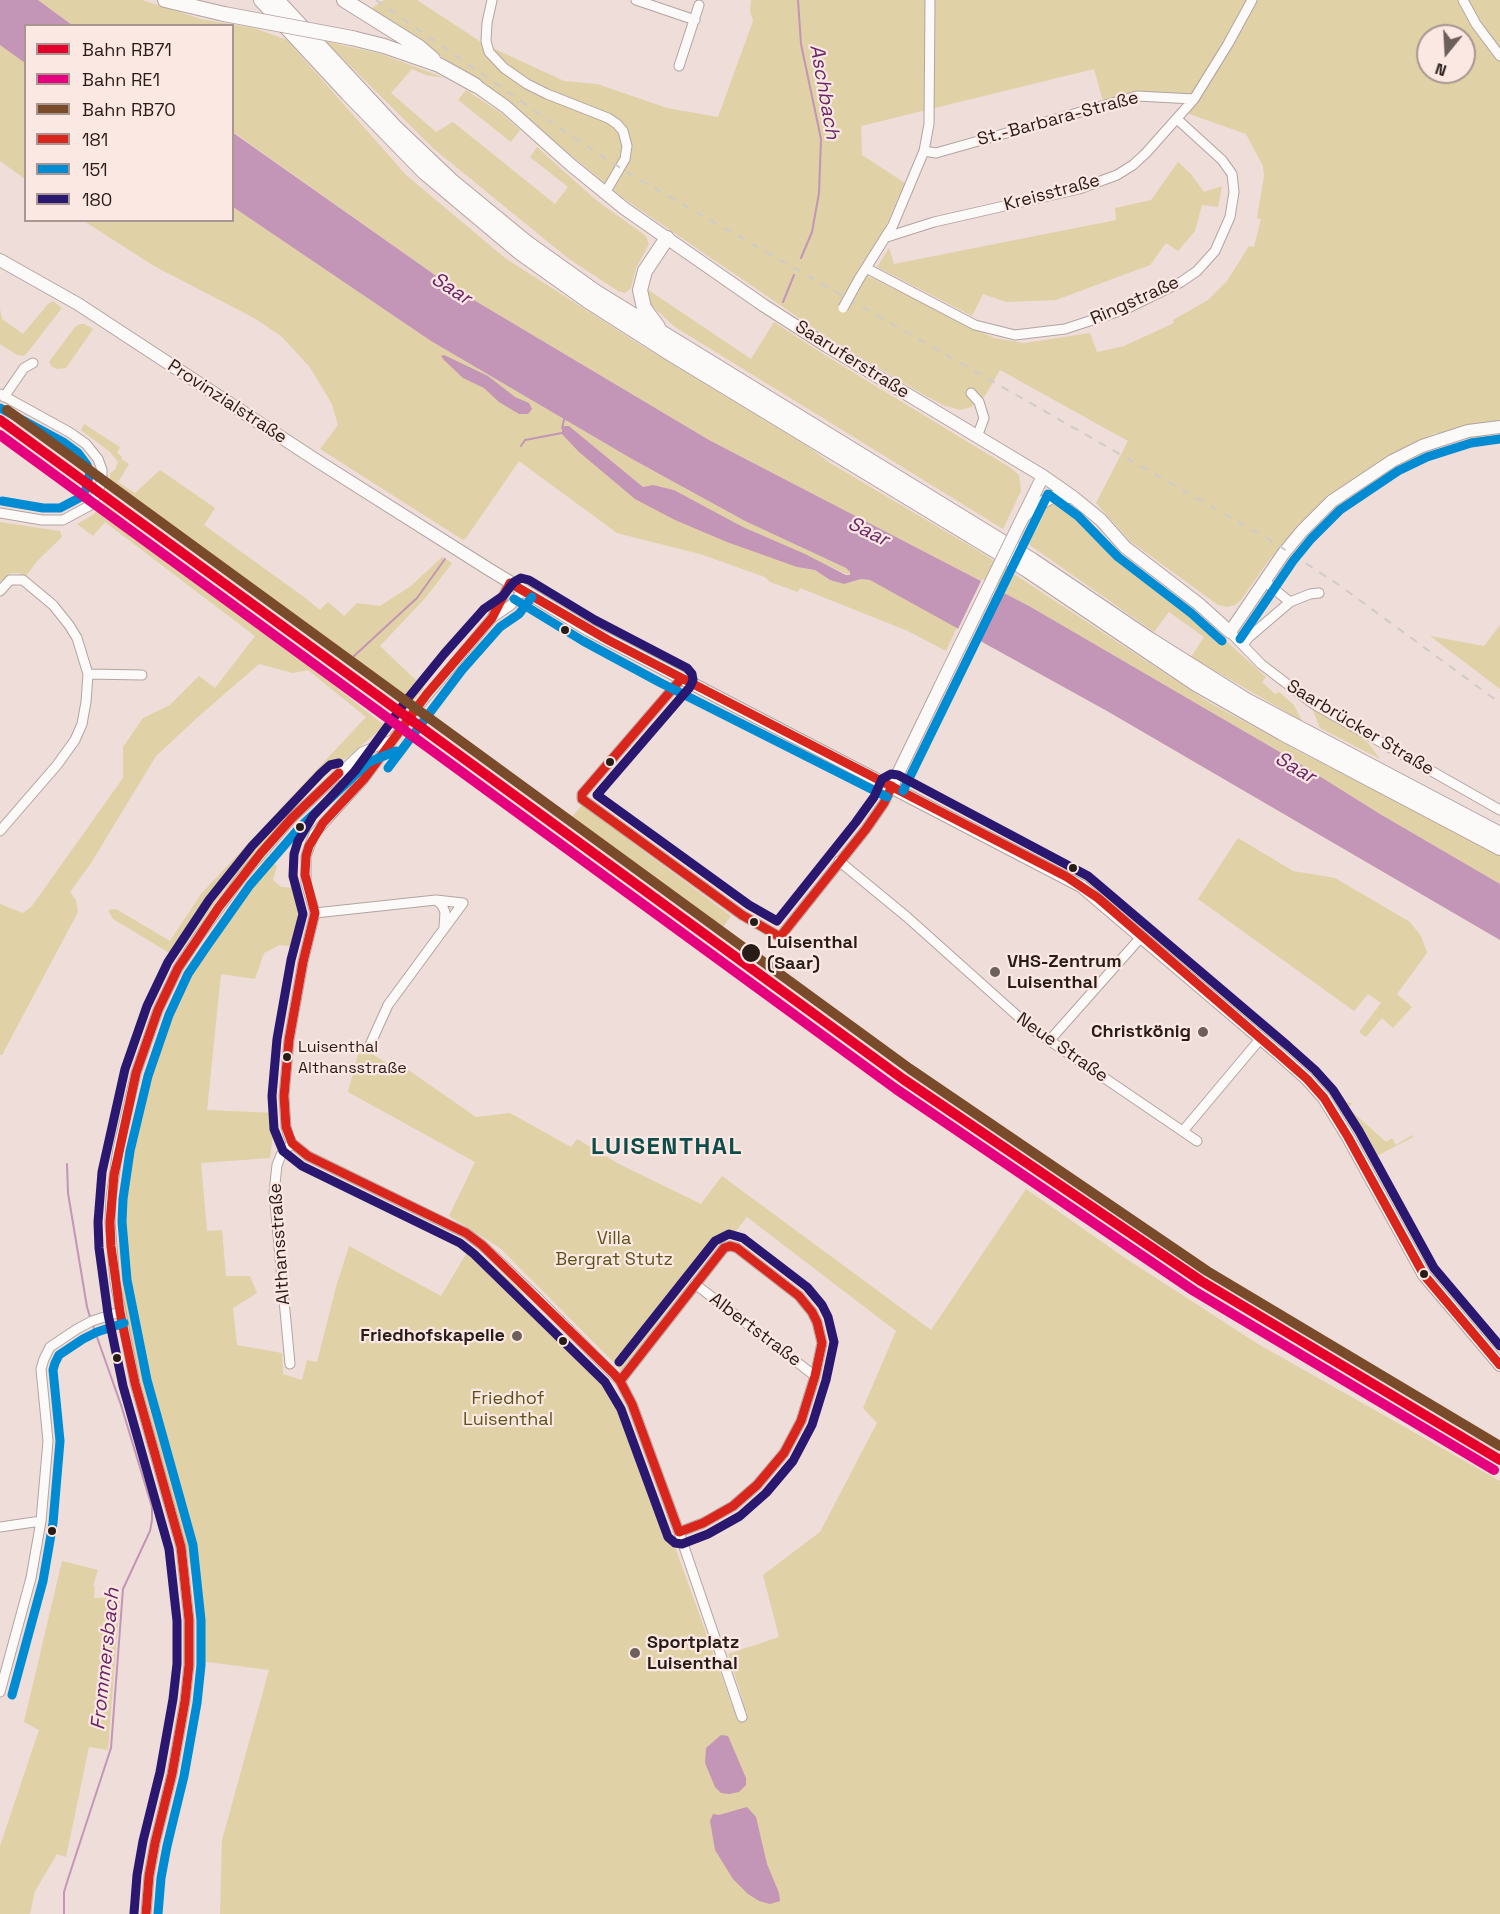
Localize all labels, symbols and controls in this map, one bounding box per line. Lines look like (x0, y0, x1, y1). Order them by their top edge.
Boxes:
legend (24, 24, 234, 222)
north arrow (1416, 24, 1476, 84)
text: Bahn RB71 (82, 38, 172, 61)
water label: Aschbach (804, 43, 844, 141)
text: N (1433, 58, 1449, 81)
text: Bahn RE1 (82, 68, 160, 91)
street label: St.-Barbara-Straße (975, 87, 1141, 151)
text: Bahn RB70 (82, 98, 176, 121)
text: 181 (82, 128, 108, 151)
text: 151 (82, 158, 108, 181)
street label: Kreisstraße (1002, 170, 1102, 216)
text: 180 (82, 188, 112, 211)
water label: Saar (427, 267, 475, 311)
street label: Ringstraße (1087, 272, 1183, 330)
street label: Saaruferstraße (791, 316, 913, 404)
street label: Provinzialstraße (163, 355, 291, 449)
water label: Saar (844, 512, 892, 552)
unlabelled marker (559, 624, 571, 636)
street label: Saarbrücker Straße (1282, 675, 1438, 781)
water label: Saar (1270, 747, 1320, 789)
unlabelled marker (604, 756, 616, 768)
unlabelled marker (294, 821, 306, 833)
unlabelled marker (1067, 862, 1079, 874)
unlabelled marker (748, 916, 760, 928)
place label: Luisenthal (Saar) (767, 932, 858, 974)
marker: Luisenthal (Saar) (740, 942, 762, 964)
place label: VHS-Zentrum Luisenthal (1007, 951, 1122, 994)
marker: VHS-Zentrum Luisenthal (988, 965, 1002, 979)
street label: Neue Straße (1012, 1008, 1112, 1088)
place label: Christkönig (1091, 1021, 1191, 1043)
marker: Christkönig (1196, 1025, 1210, 1039)
place label: Luisenthal Althansstraße (298, 1038, 407, 1076)
marker: Luisenthal Althansstraße (281, 1051, 293, 1063)
district label: LUISENTHAL (591, 1133, 743, 1161)
street label: Althansstraße (265, 1182, 295, 1306)
park label: Villa Bergrat Stutz (555, 1228, 673, 1270)
unlabelled marker (1418, 1268, 1430, 1280)
street label: Albertstraße (705, 1288, 805, 1372)
place label: Friedhofskapelle (360, 1325, 505, 1347)
marker: Friedhofskapelle (510, 1329, 524, 1343)
unlabelled marker (557, 1335, 569, 1347)
unlabelled marker (111, 1352, 123, 1364)
park label: Friedhof Luisenthal (463, 1388, 553, 1430)
unlabelled marker (46, 1525, 58, 1537)
water label: Frommersbach (87, 1587, 125, 1731)
place label: Sportplatz Luisenthal (647, 1632, 739, 1674)
marker: Sportplatz Luisenthal (628, 1646, 642, 1660)

